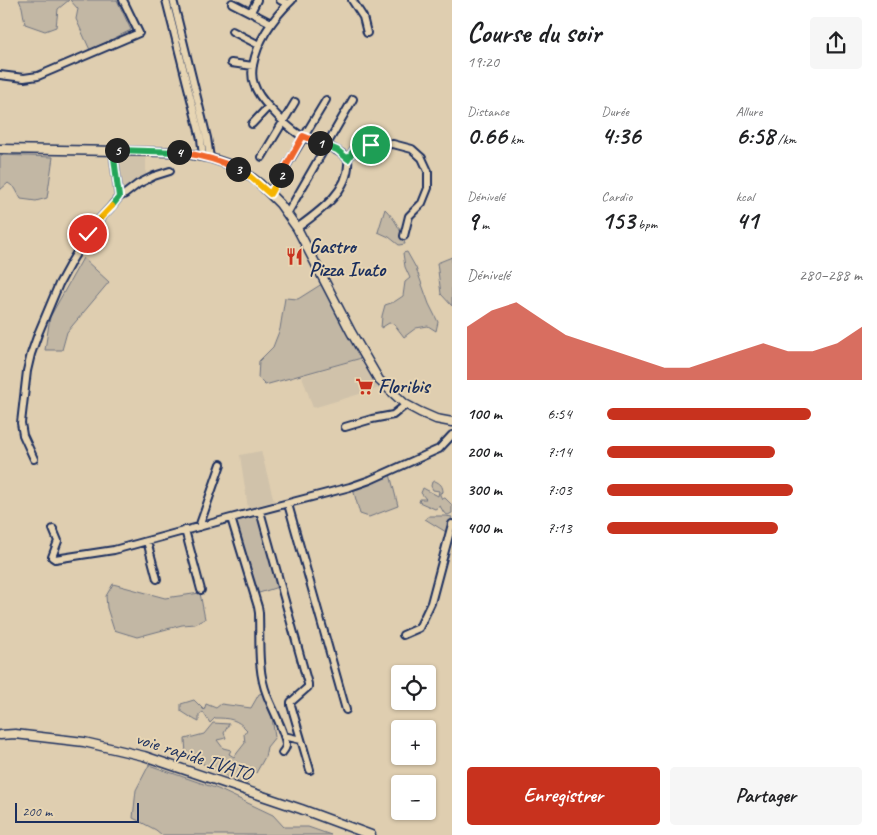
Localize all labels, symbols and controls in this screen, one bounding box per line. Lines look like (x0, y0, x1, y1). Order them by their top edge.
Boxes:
text: Course du soir (467, 15, 601, 50)
button: share (810, 17, 862, 69)
text: 19:20 (467, 52, 499, 72)
text: Distance (467, 103, 509, 120)
text: Durée (601, 103, 629, 120)
text: Allure (736, 103, 762, 120)
text: 0.66 (467, 120, 507, 152)
text: 4:36 (601, 120, 641, 152)
text: 6:58 (736, 120, 774, 152)
pin (350, 124, 392, 166)
pin: 1 (308, 130, 332, 156)
icon: arrive (357, 131, 385, 159)
text: km (507, 131, 524, 148)
text: /km (774, 131, 796, 148)
text: 1 (317, 135, 324, 152)
pin: 5 (104, 138, 130, 162)
pin: 4 (166, 140, 192, 164)
text: 5 (114, 142, 121, 159)
text: 4 (176, 144, 183, 161)
pin: 3 (226, 156, 250, 182)
text: 3 (235, 161, 242, 178)
pin: 2 (268, 162, 294, 188)
text: 2 (278, 167, 285, 184)
text: Dénivelé (467, 188, 505, 205)
text: Cardio (601, 188, 632, 205)
text: kcal (736, 188, 754, 205)
text: 9 (467, 205, 478, 237)
text: 153 (601, 205, 635, 237)
text: 41 (736, 205, 758, 237)
pin (67, 213, 109, 255)
text: m (478, 216, 489, 233)
text: bpm (635, 216, 657, 233)
icon: check (74, 220, 102, 248)
place label: Gastro Pizza Ivato (309, 234, 387, 282)
restaurant icon: Gastro Pizza Ivato (285, 247, 305, 267)
text: Dénivelé (467, 265, 510, 285)
text: 280–288 m (799, 265, 862, 285)
place label: Floribis (378, 374, 431, 399)
supermarket icon: Floribis (354, 376, 374, 396)
text: 100 m (467, 404, 502, 424)
text: 6:54 (547, 404, 572, 424)
text: 200 m (467, 442, 502, 462)
text: 7:14 (547, 442, 572, 462)
text: 300 m (467, 480, 502, 500)
text: 7:03 (547, 480, 572, 500)
text: 400 m (467, 518, 502, 538)
text: 7:13 (547, 518, 572, 538)
map controls (391, 665, 436, 820)
button: locate (391, 665, 436, 710)
button: + (391, 720, 436, 765)
street label: voie rapide IVATO (132, 725, 258, 787)
button: Enregistrer (467, 767, 660, 825)
button: Partager (670, 767, 862, 825)
button: − (391, 775, 436, 820)
scale bar (15, 800, 139, 823)
text: 200 m (22, 803, 52, 820)

